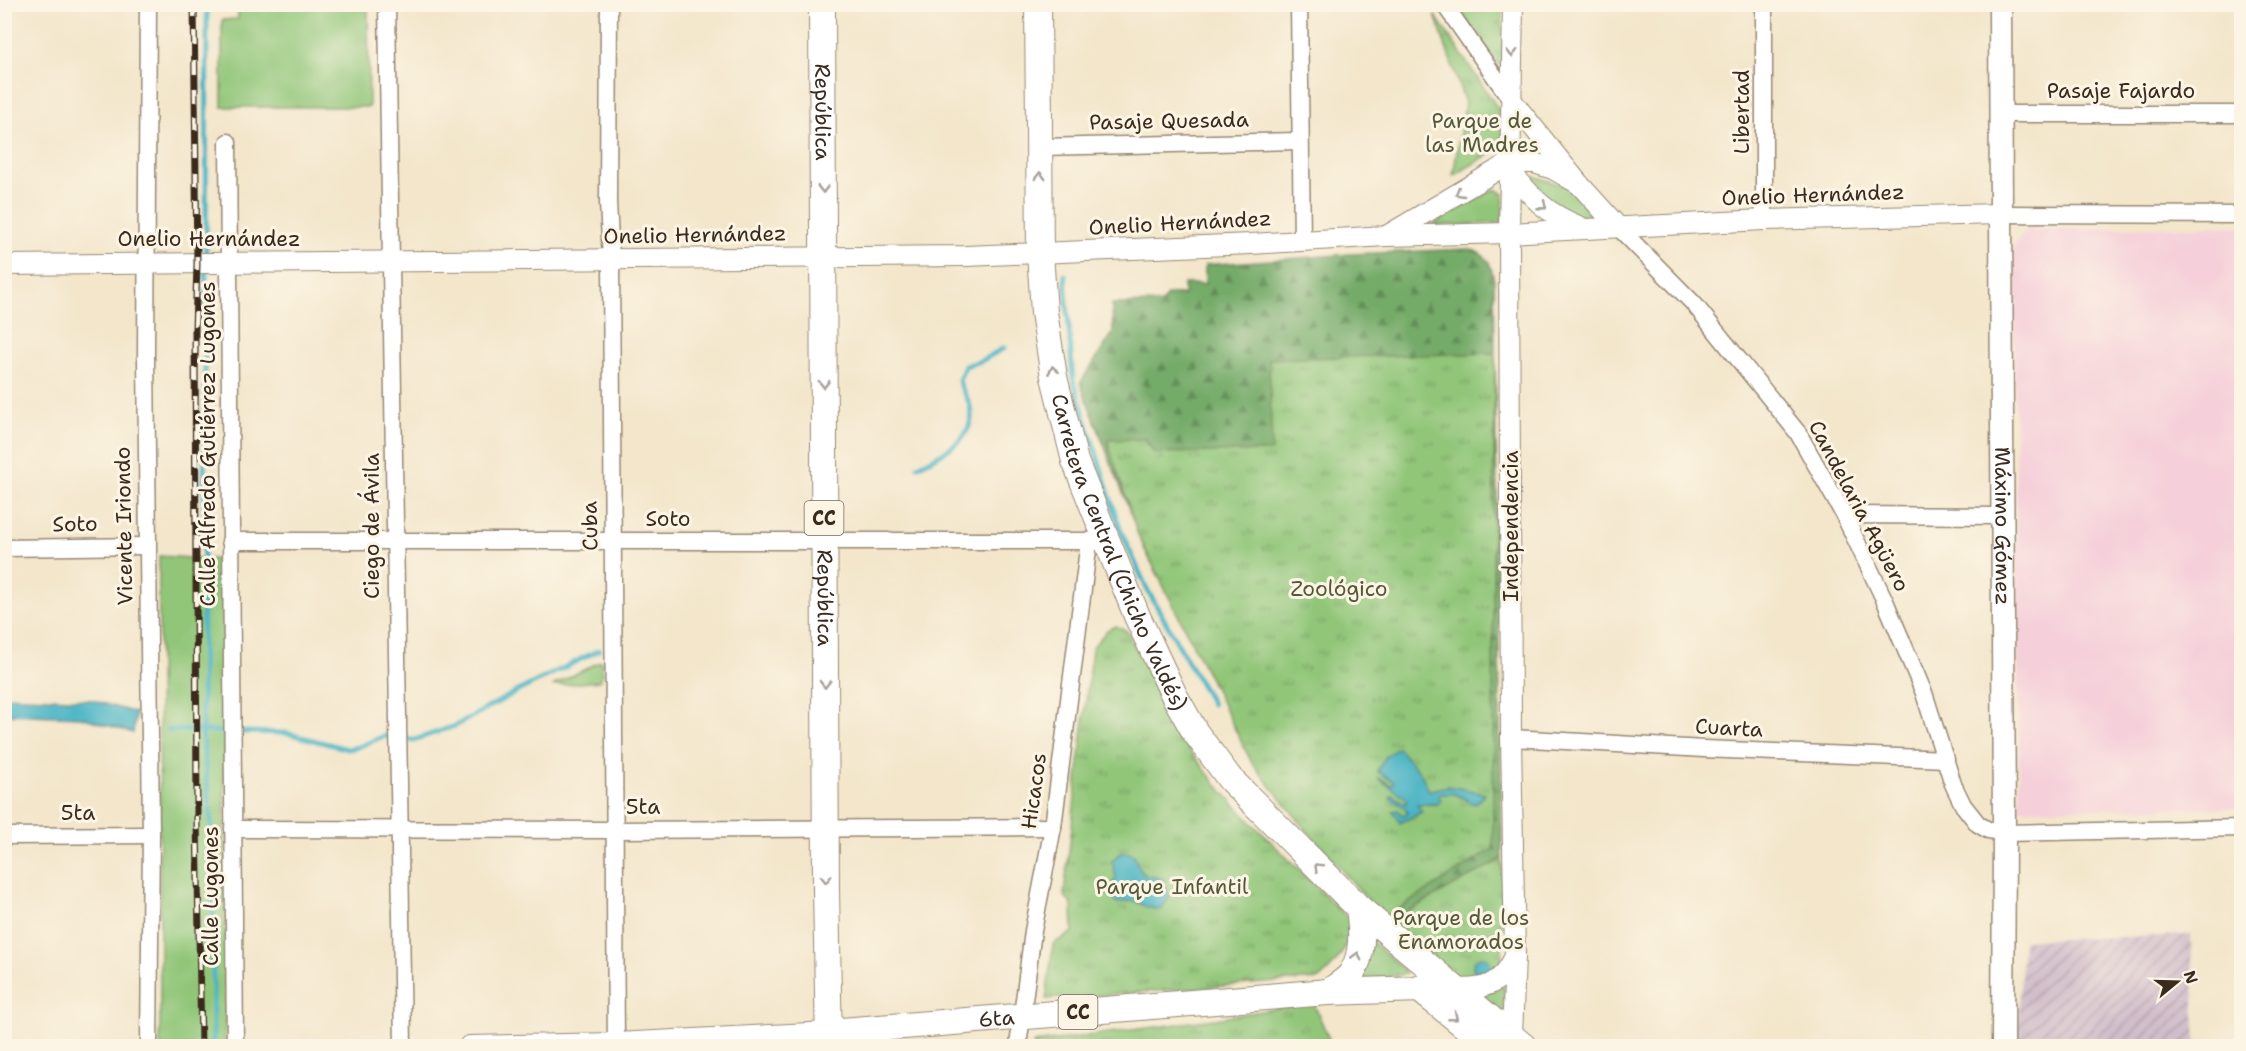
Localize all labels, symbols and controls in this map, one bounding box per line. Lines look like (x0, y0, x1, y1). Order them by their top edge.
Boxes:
one-way arrow (1506, 48, 1518, 57)
street label: República (808, 63, 837, 161)
street label: Libertad (1728, 70, 1756, 154)
street label: Pasaje Fajardo (2047, 77, 2195, 105)
street label: Pasaje Quesada (1089, 106, 1249, 136)
park label: Parque de las Madres (1425, 107, 1539, 159)
one-way arrow (1034, 172, 1046, 181)
street label: Onelio Hernández (1721, 178, 1905, 212)
one-way arrow (817, 184, 829, 193)
one-way arrow (1455, 186, 1465, 197)
one-way arrow (1536, 199, 1547, 210)
street label: Onelio Hernández (1088, 204, 1272, 242)
street label: Onelio Hernández (603, 219, 787, 251)
street label: Onelio Hernández (117, 225, 301, 253)
street label: Calle Alfredo Gutiérrez Lugones (194, 281, 222, 607)
one-way arrow (1047, 366, 1060, 376)
one-way arrow (818, 379, 830, 388)
street label: Carretera Central (Chicho Valdés) (1045, 391, 1194, 716)
street label: Candelaria Agüero (1802, 415, 1916, 597)
street label: Vicente Iriondo (109, 446, 139, 606)
street label: Máximo Gómez (1988, 447, 2017, 605)
street label: Independencia (1497, 450, 1525, 602)
street label: Ciego de Ávila (357, 453, 386, 599)
street label: Cuba (576, 501, 604, 551)
road number: CC (804, 501, 844, 535)
street label: Soto (645, 505, 691, 533)
street label: Soto (52, 510, 98, 538)
street label: República (810, 549, 839, 647)
park label: Zoológico (1290, 575, 1388, 603)
one-way arrow (819, 679, 831, 688)
street label: Cuarta (1694, 712, 1764, 744)
street label: Hicacos (1015, 751, 1053, 831)
street label: 5ta (626, 793, 660, 821)
street label: 5ta (61, 799, 95, 827)
street label: Calle Lugones (197, 826, 225, 966)
one-way arrow (1314, 863, 1324, 874)
park label: Parque Infantil (1096, 873, 1249, 901)
one-way arrow (820, 874, 832, 883)
park label: Parque de los Enamorados (1393, 904, 1529, 956)
one-way arrow (1350, 951, 1362, 962)
north arrow (2147, 952, 2207, 1012)
text: N (2179, 968, 2203, 987)
road number: CC (1058, 995, 1098, 1029)
street label: 6ta (977, 1003, 1015, 1034)
one-way arrow (1447, 1010, 1458, 1021)

